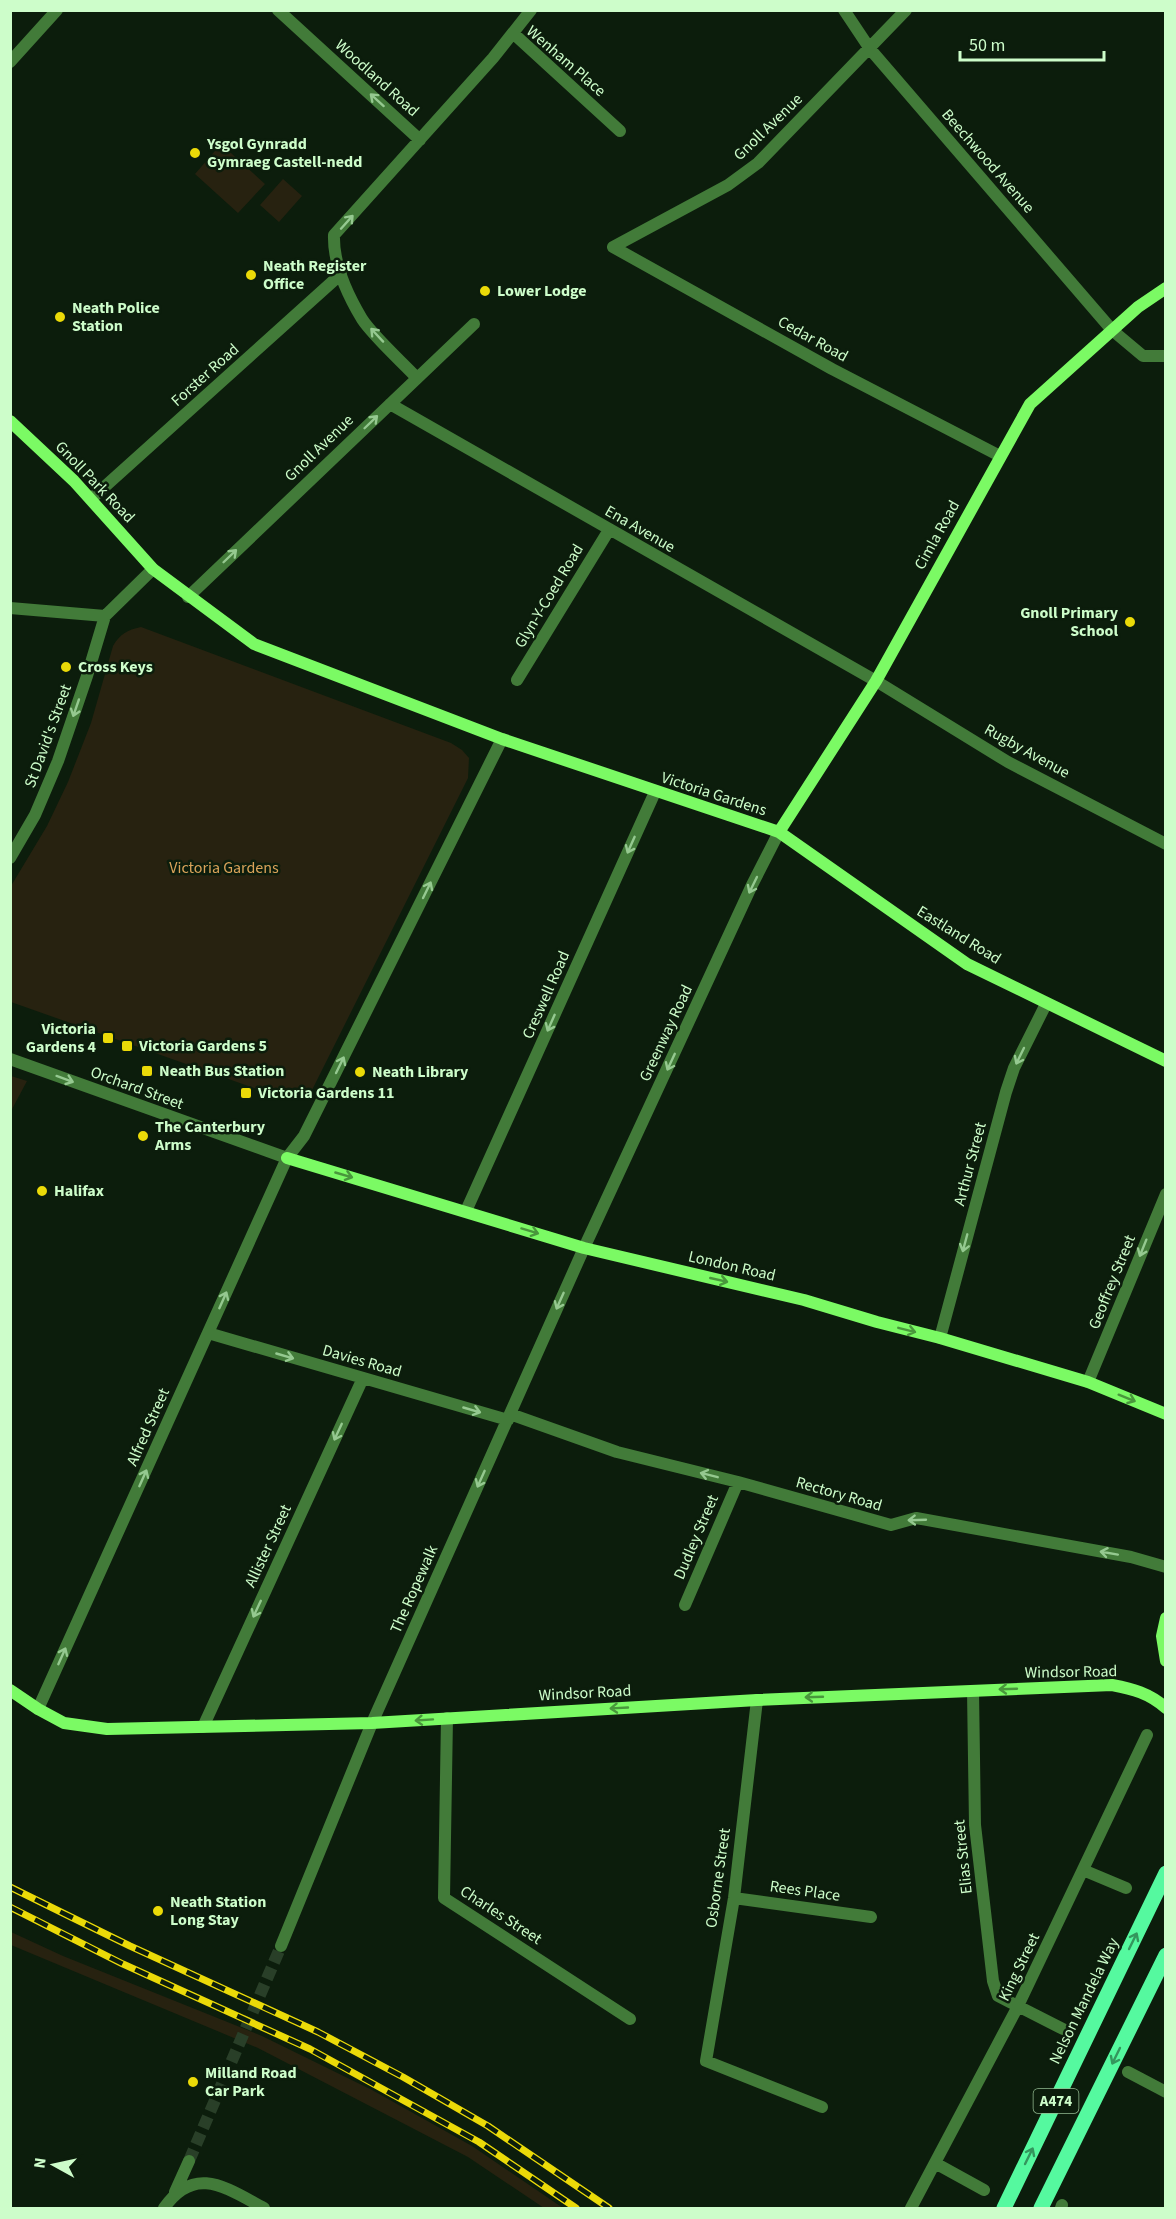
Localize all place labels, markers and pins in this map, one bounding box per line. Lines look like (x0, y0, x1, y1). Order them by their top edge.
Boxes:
place label: Ysgol Gynradd Gymraeg Castell-nedd (206, 133, 362, 173)
marker: Ysgol Gynradd Gymraeg Castell-nedd (188, 146, 202, 160)
place label: Neath Register Office (263, 255, 367, 295)
marker: Neath Register Office (244, 268, 258, 282)
place label: Lower Lodge (497, 280, 587, 302)
marker: Lower Lodge (478, 284, 492, 298)
place label: Neath Police Station (72, 297, 160, 337)
marker: Neath Police Station (53, 310, 67, 324)
place label: Gnoll Primary School (1020, 602, 1119, 642)
marker: Gnoll Primary School (1123, 615, 1137, 629)
place label: Cross Keys (78, 656, 153, 678)
marker: Cross Keys (59, 660, 73, 674)
place label: Victoria Gardens 4 (26, 1018, 97, 1058)
marker: Victoria Gardens 4 (101, 1031, 115, 1045)
place label: Victoria Gardens 5 (138, 1035, 267, 1057)
marker: Victoria Gardens 5 (120, 1039, 134, 1053)
place label: Neath Bus Station (159, 1060, 284, 1082)
place label: Neath Library (372, 1061, 469, 1083)
marker: Neath Bus Station (140, 1064, 154, 1078)
marker: Neath Library (353, 1065, 367, 1079)
place label: Victoria Gardens 11 (257, 1082, 394, 1104)
marker: Victoria Gardens 11 (239, 1086, 253, 1100)
place label: The Canterbury Arms (154, 1116, 266, 1156)
marker: The Canterbury Arms (136, 1129, 150, 1143)
place label: Halifax (54, 1180, 104, 1202)
marker: Halifax (35, 1184, 49, 1198)
place label: Neath Station Long Stay (170, 1891, 266, 1931)
marker: Neath Station Long Stay (151, 1904, 165, 1918)
place label: Milland Road Car Park (205, 2062, 297, 2102)
marker: Milland Road Car Park (186, 2075, 200, 2089)

